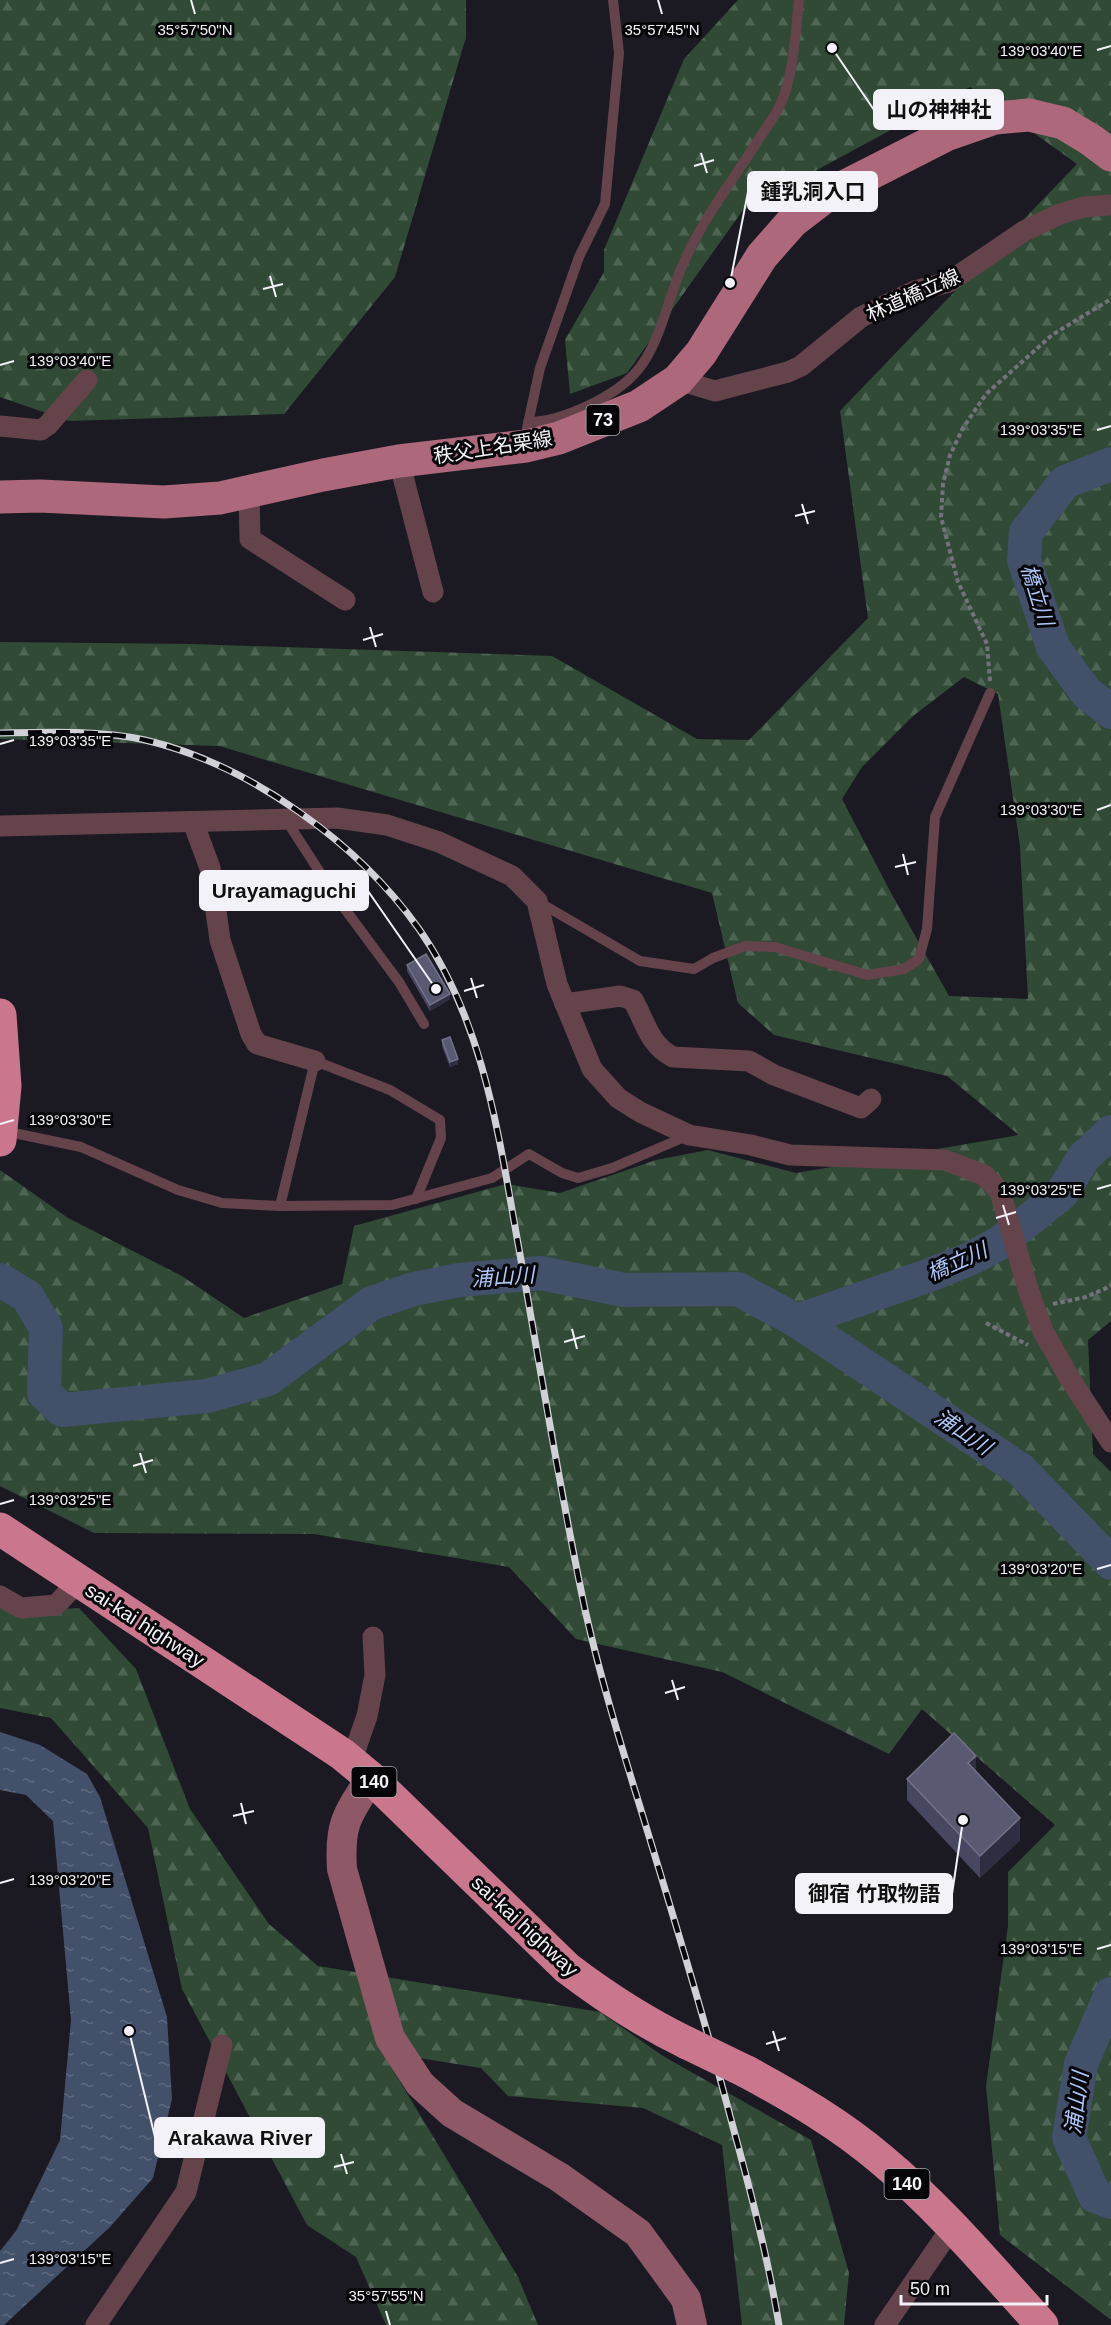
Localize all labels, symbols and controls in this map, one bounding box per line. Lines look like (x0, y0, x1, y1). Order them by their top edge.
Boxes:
text: 35°57'50"N (157, 21, 233, 38)
text: 35°57'45"N (624, 21, 700, 38)
text: 139°03'40"E (1000, 42, 1082, 59)
callout: 山の神神社 (874, 90, 1003, 129)
text: 山の神神社 (887, 98, 992, 121)
callout: 鍾乳洞入口 (748, 172, 877, 211)
text: 鍾乳洞入口 (761, 180, 866, 203)
street label: 林道橋立線 (863, 265, 963, 325)
text: 139°03'40"E (29, 352, 111, 369)
road number: 73 (586, 405, 620, 435)
text: 139°03'35"E (1000, 421, 1082, 438)
street label: 秩父上名栗線 (432, 427, 554, 467)
water label: 橋立川 (1017, 561, 1058, 630)
text: 139°03'35"E (29, 732, 111, 749)
text: 139°03'30"E (1000, 801, 1082, 818)
callout: Urayamaguchi (200, 871, 368, 910)
text: Urayamaguchi (212, 879, 356, 902)
text: 139°03'30"E (29, 1111, 111, 1128)
text: 139°03'25"E (1000, 1181, 1082, 1198)
water label: 橋立川 (923, 1237, 992, 1285)
water label: 浦山川 (471, 1263, 537, 1290)
water label: 浦山川 (931, 1404, 997, 1460)
text: 139°03'25"E (29, 1491, 111, 1508)
text: 139°03'20"E (1000, 1560, 1082, 1577)
street label: sai-kai highway (82, 1579, 208, 1671)
road number: 140 (352, 1767, 397, 1797)
text: 139°03'20"E (29, 1871, 111, 1888)
street label: sai-kai highway (467, 1871, 583, 1981)
callout: 御宿 竹取物語 (796, 1874, 952, 1913)
text: 御宿 竹取物語 (808, 1882, 940, 1905)
text: 139°03'15"E (1000, 1940, 1082, 1957)
water label: 浦山川 (1061, 2068, 1092, 2136)
callout: Arakawa River (155, 2118, 324, 2157)
text: Arakawa River (168, 2126, 312, 2149)
road number: 140 (884, 2169, 930, 2199)
text: 139°03'15"E (29, 2250, 111, 2267)
scale bar (901, 2268, 1046, 2306)
text: 50 m (910, 2279, 950, 2299)
text: 35°57'55"N (348, 2287, 424, 2304)

